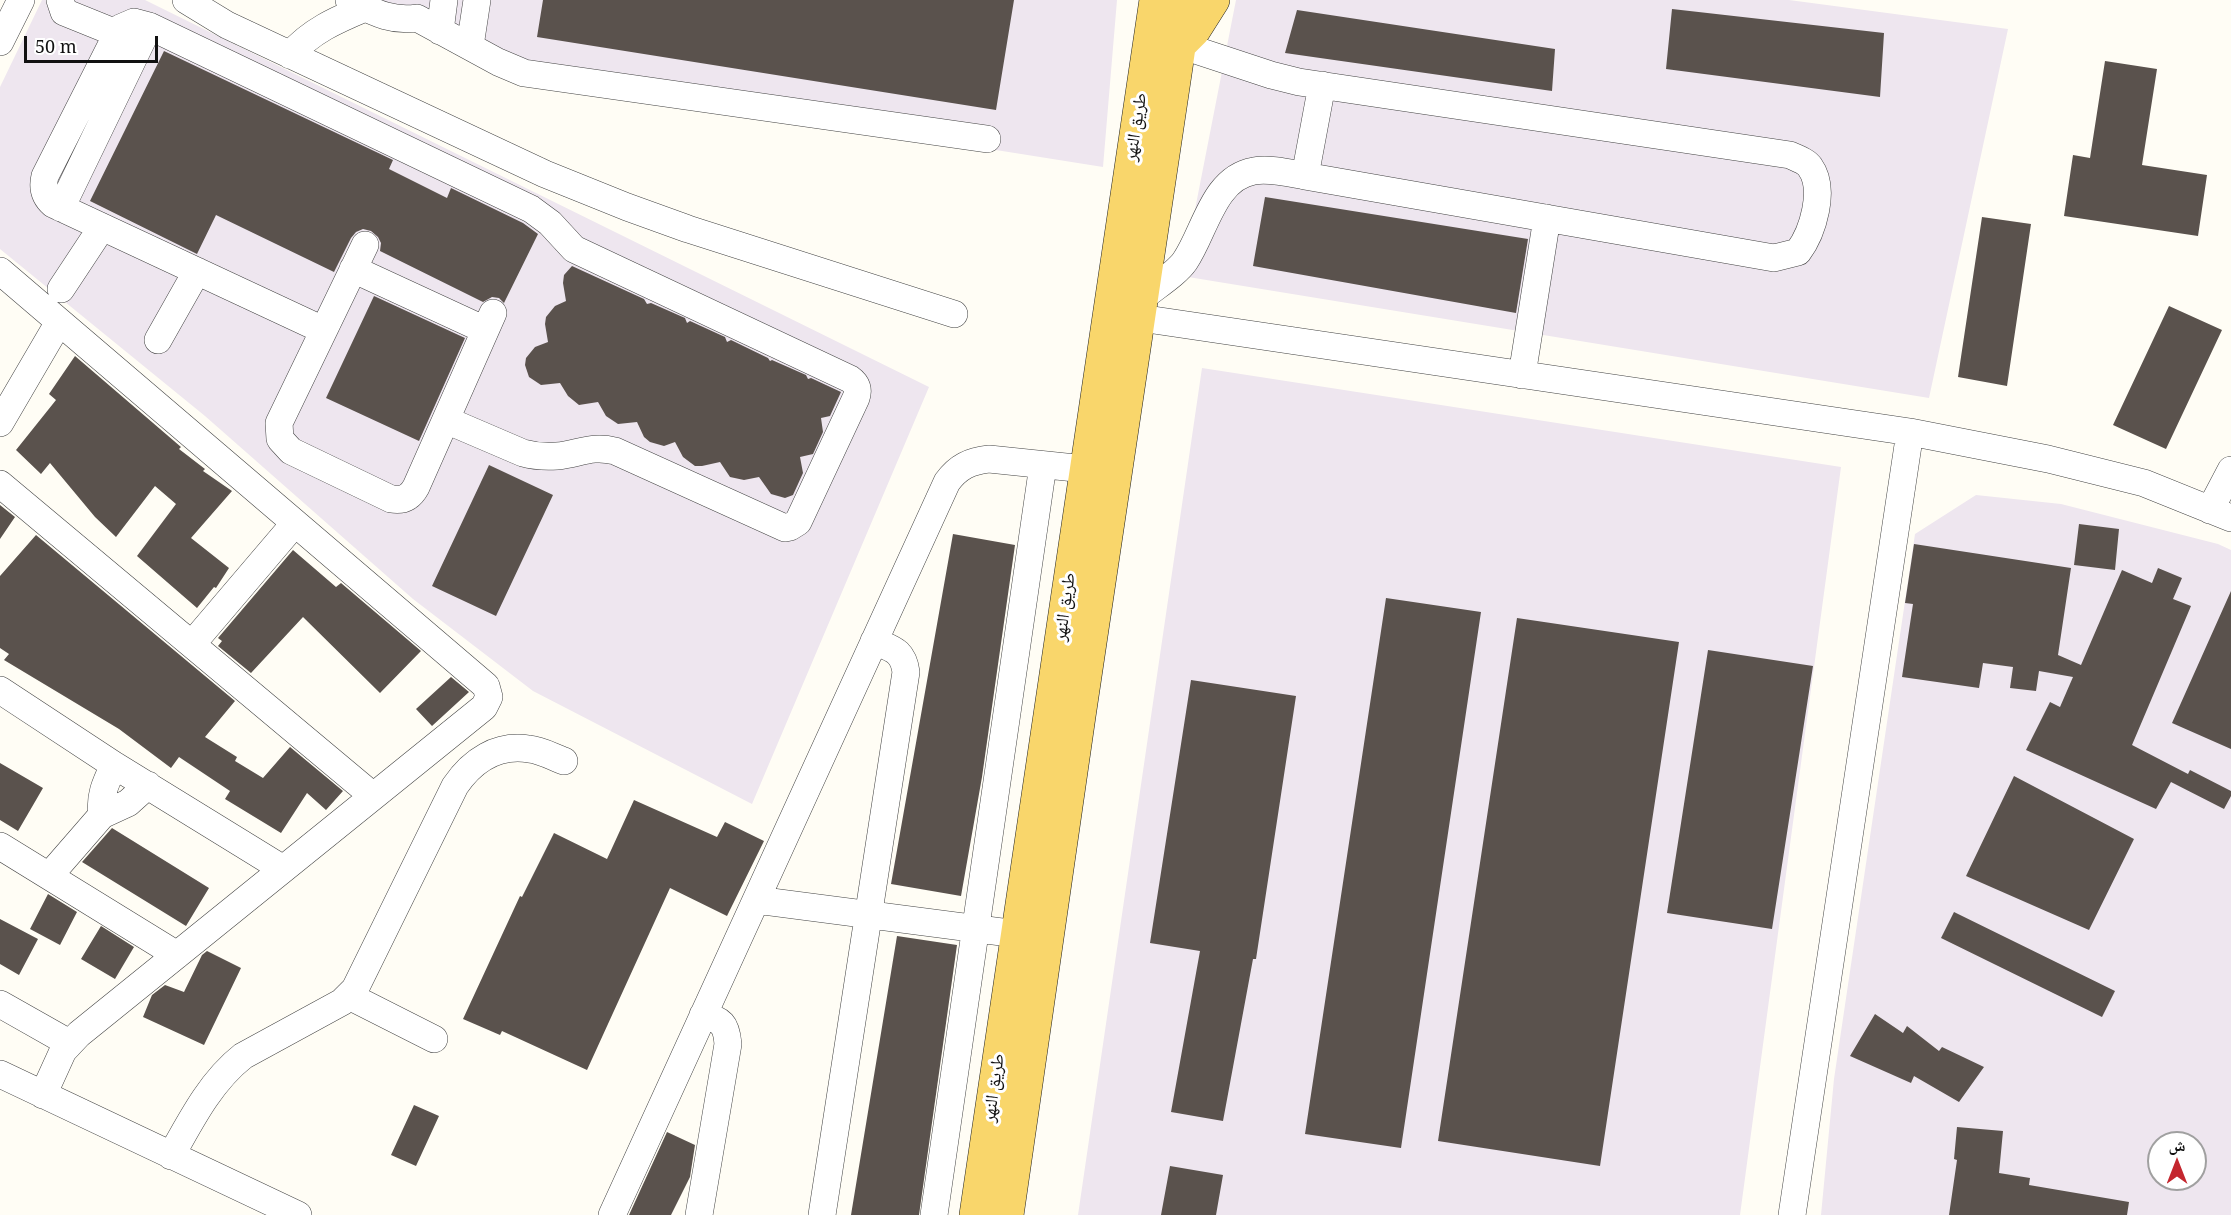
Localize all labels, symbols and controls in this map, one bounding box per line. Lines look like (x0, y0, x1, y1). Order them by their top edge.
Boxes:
scale bar (27, 24, 160, 62)
text: 50 m (35, 34, 77, 58)
street label: طريق النهر (1120, 91, 1152, 163)
street label: طريق النهر (1050, 571, 1080, 643)
street label: طريق النهر (979, 1052, 1009, 1124)
north arrow (2147, 1131, 2207, 1191)
text: ش (2169, 1134, 2185, 1156)

